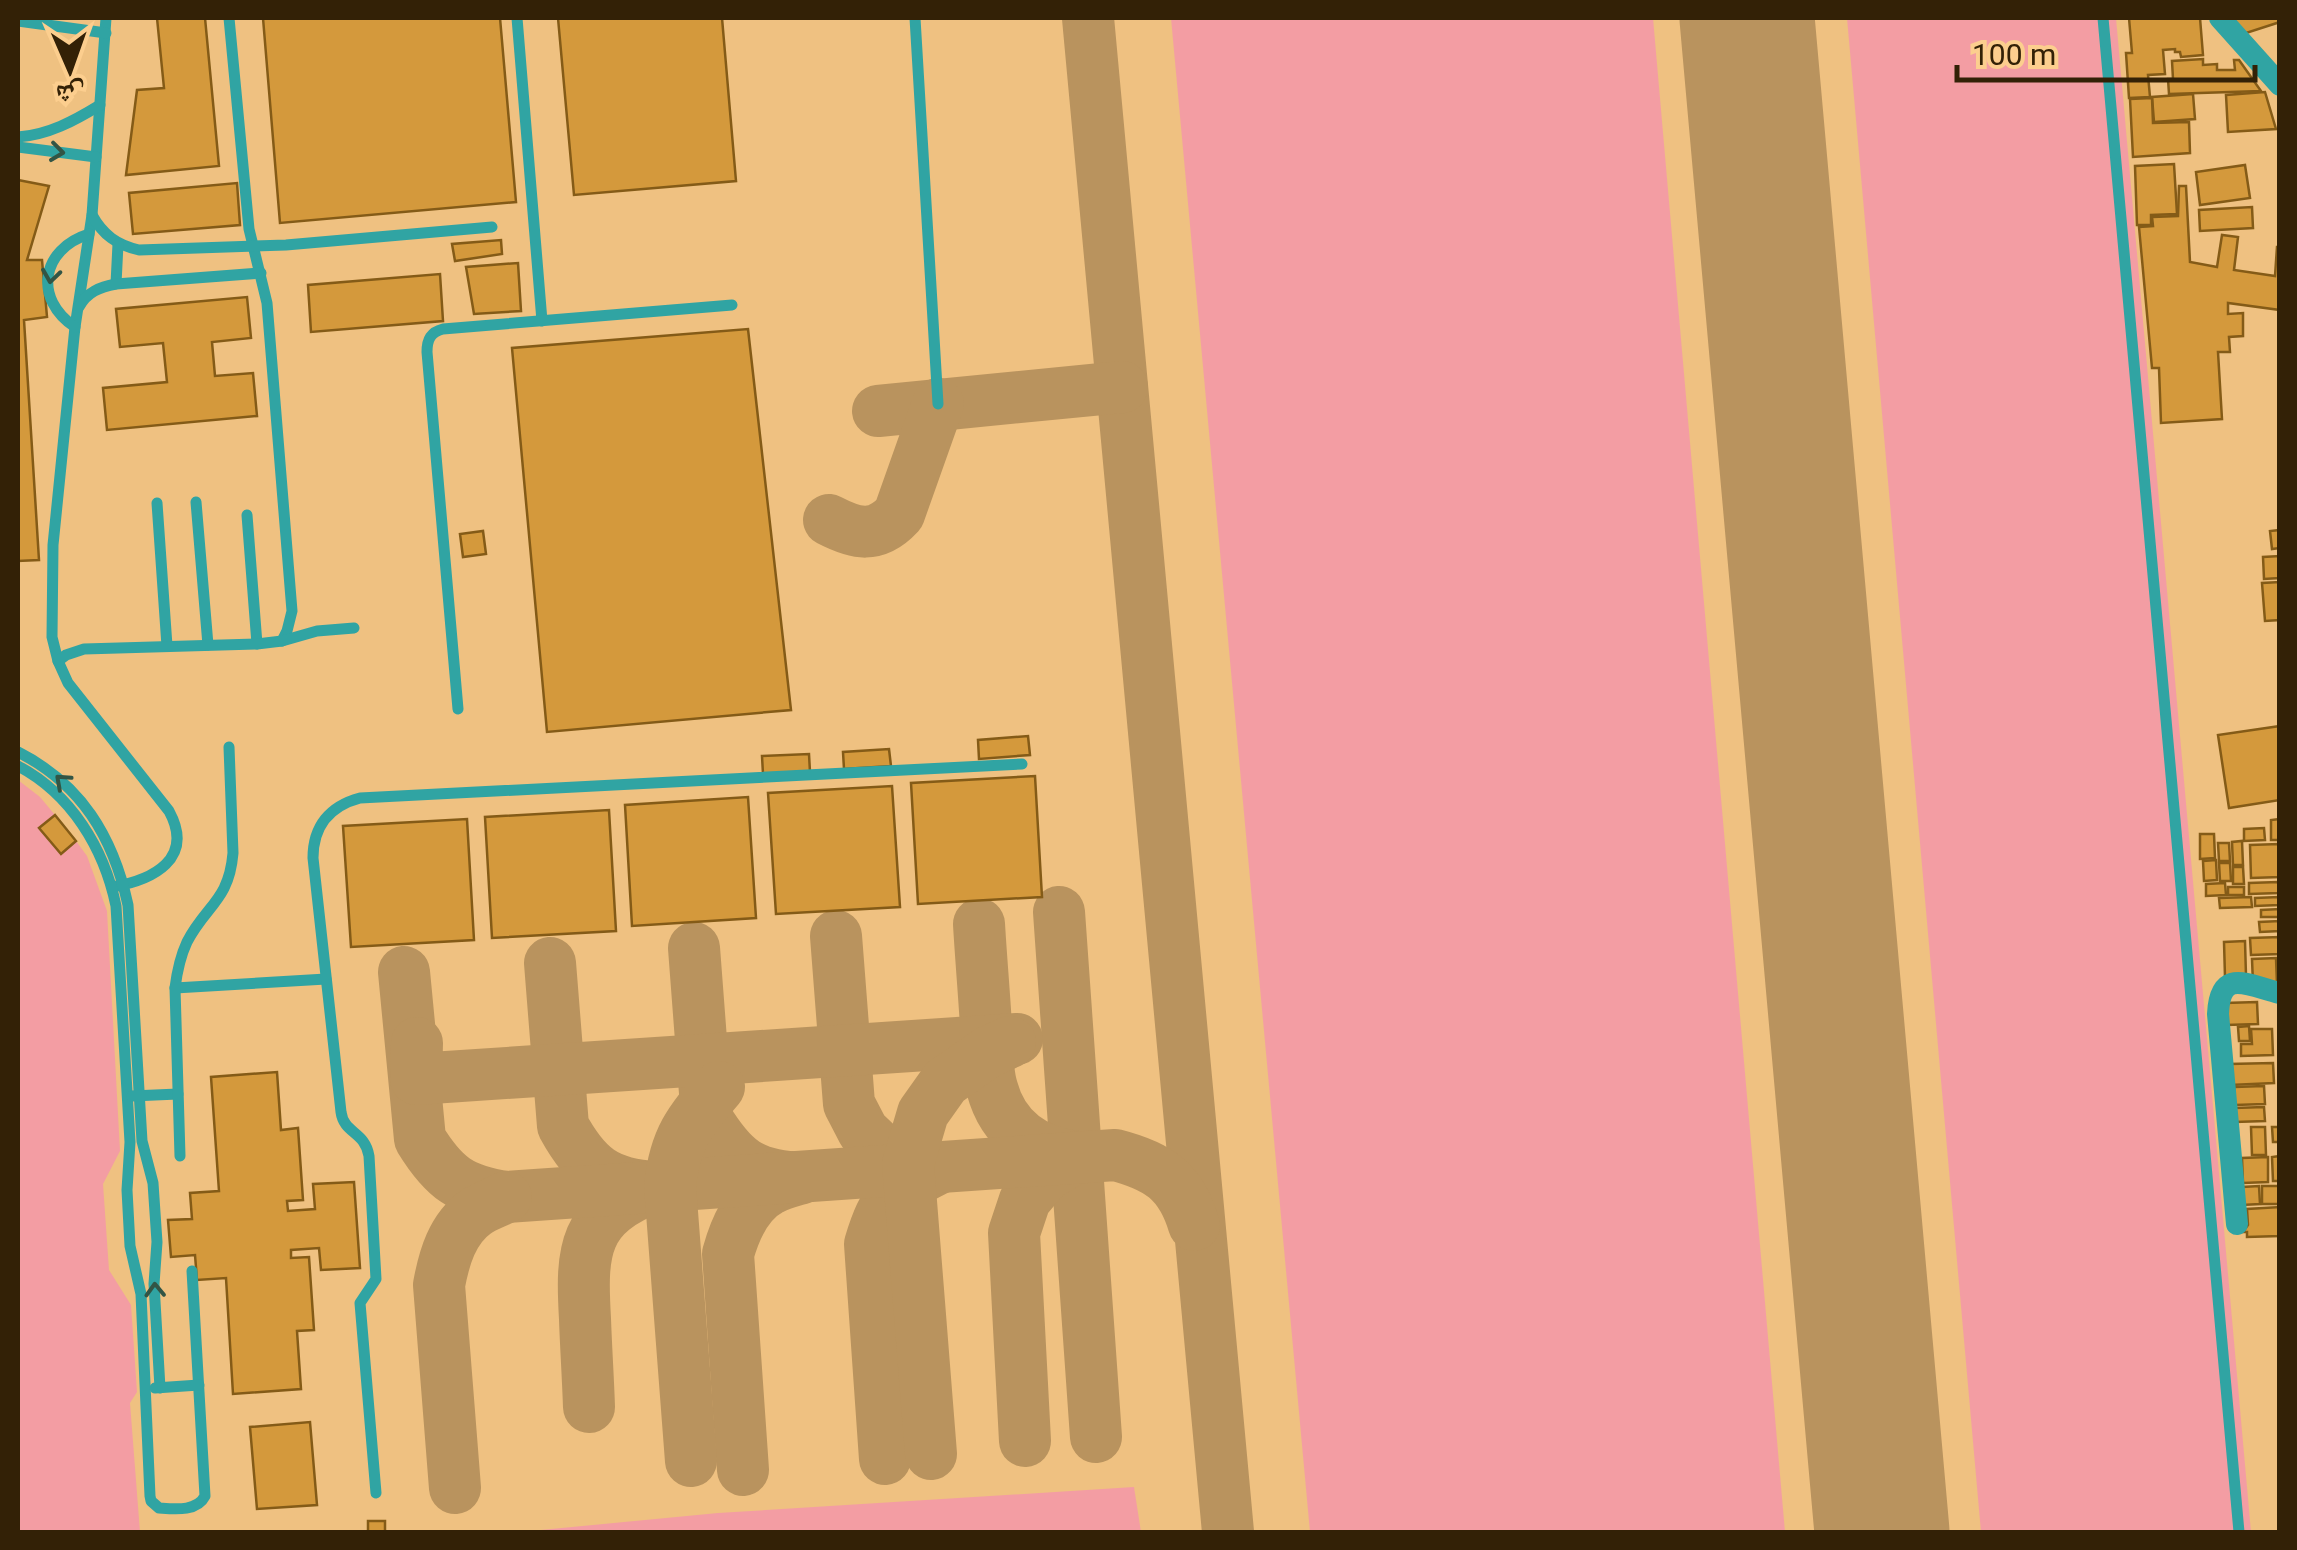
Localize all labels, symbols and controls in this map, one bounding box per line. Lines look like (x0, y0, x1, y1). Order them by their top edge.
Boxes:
north arrow (20, 20, 120, 120)
scale bar (1957, 20, 2254, 82)
text: 100 m (1972, 37, 2056, 72)
text: ش (55, 77, 86, 111)
one-way arrow (49, 141, 65, 162)
one-way arrow (42, 268, 63, 284)
one-way arrow (55, 774, 74, 792)
one-way arrow (145, 1282, 166, 1298)

